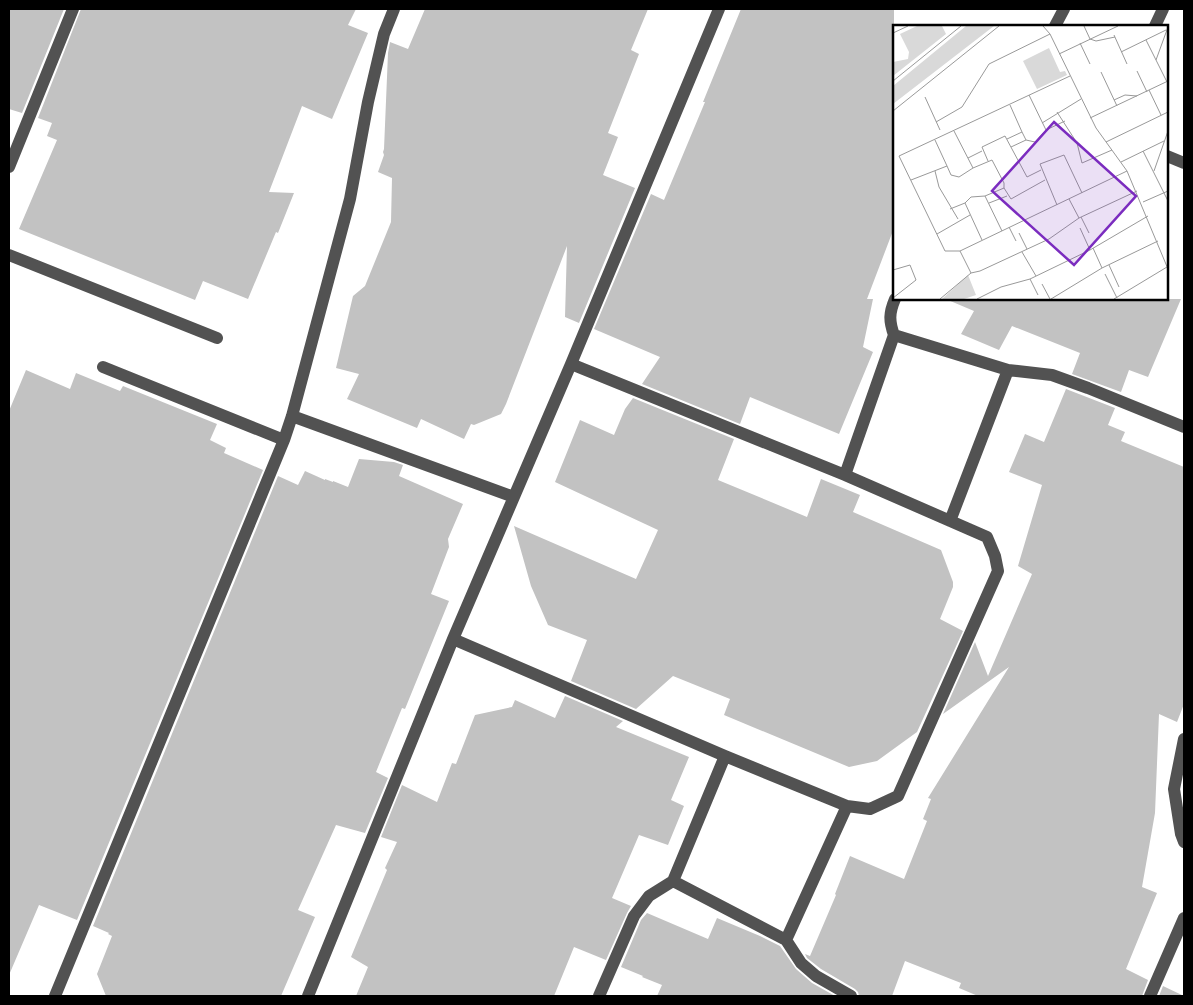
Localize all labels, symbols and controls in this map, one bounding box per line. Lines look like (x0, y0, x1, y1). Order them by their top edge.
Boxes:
inset map (893, 25, 1168, 300)

